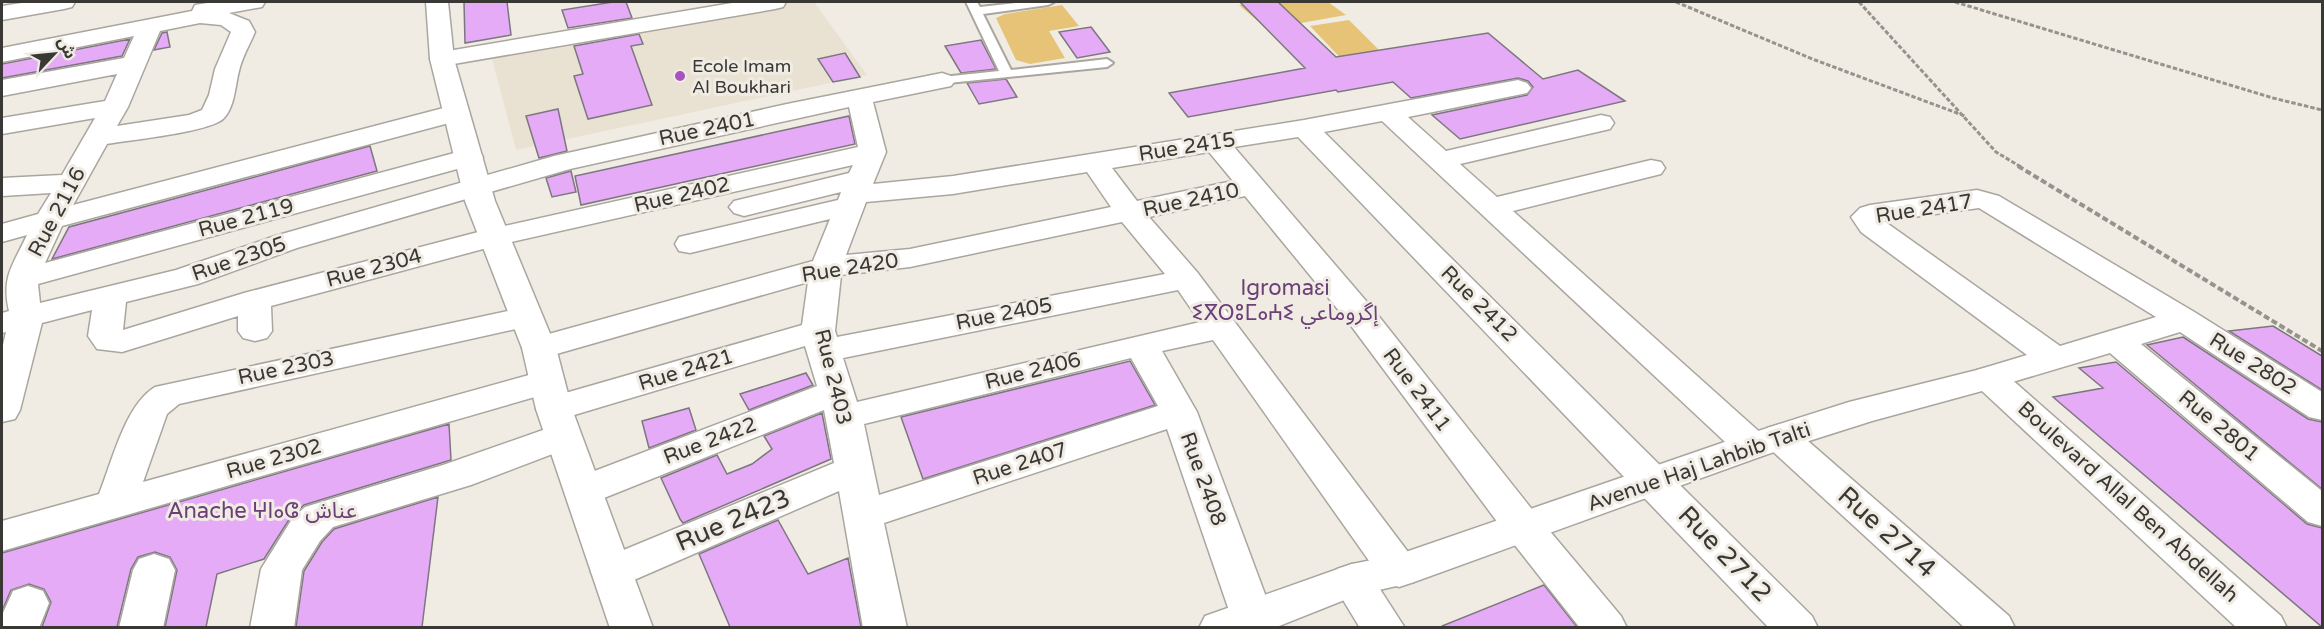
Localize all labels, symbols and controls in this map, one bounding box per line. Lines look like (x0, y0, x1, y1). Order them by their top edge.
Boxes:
north arrow (24, 24, 84, 84)
text: ش (53, 34, 80, 62)
place label: Ecole Imam Al Boukhari (692, 55, 791, 98)
marker: Ecole Imam Al Boukhari (673, 69, 687, 83)
street label: Rue 2401 (657, 107, 757, 151)
street label: Rue 2415 (1137, 127, 1237, 167)
street label: Rue 2116 (23, 163, 91, 261)
street label: Rue 2402 (632, 172, 732, 218)
street label: Rue 2410 (1141, 178, 1241, 222)
street label: Rue 2417 (1874, 189, 1974, 229)
street label: Rue 2119 (196, 193, 296, 243)
street label: Rue 2305 (189, 231, 289, 287)
street label: Rue 2304 (324, 243, 424, 293)
street label: Rue 2420 (800, 248, 900, 288)
street label: Rue 2412 (1436, 261, 1522, 347)
district label: Igromaɛi ⵉⴳⵔⵓⵎⴰⵄⵉ إگروماعي (1192, 275, 1379, 329)
street label: Rue 2405 (954, 292, 1054, 336)
street label: Rue 2403 (809, 327, 857, 427)
street label: Rue 2802 (2205, 327, 2301, 401)
street label: Rue 2411 (1378, 343, 1456, 437)
street label: Rue 2421 (636, 344, 736, 396)
street label: Rue 2303 (236, 346, 336, 390)
street label: Rue 2406 (983, 347, 1083, 395)
street label: Rue 2801 (2173, 385, 2265, 467)
street label: Boulevard Allal Ben Abdellah (2013, 396, 2243, 608)
street label: Rue 2422 (660, 412, 760, 470)
street label: Avenue Haj Lahbib Talti (1584, 417, 1814, 517)
street label: Rue 2408 (1175, 429, 1231, 529)
street label: Rue 2302 (224, 433, 324, 485)
street label: Rue 2407 (970, 437, 1070, 491)
street label: Rue 2714 (1832, 480, 1942, 584)
street label: Rue 2423 (671, 482, 795, 558)
district label: Anache ⵖⵏⴰⵛ عناش (167, 498, 357, 524)
street label: Rue 2712 (1672, 500, 1778, 608)

